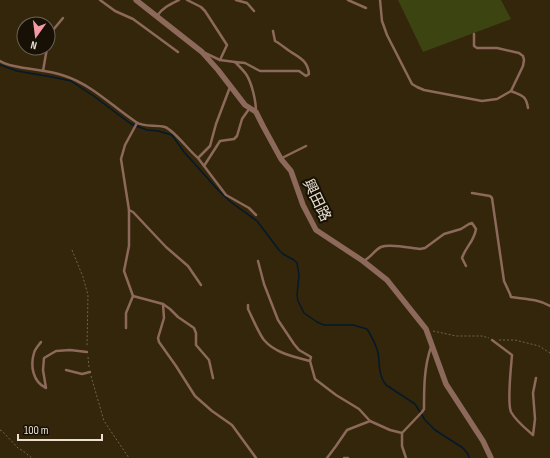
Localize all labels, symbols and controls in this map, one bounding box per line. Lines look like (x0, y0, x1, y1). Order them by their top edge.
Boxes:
north arrow (16, 16, 56, 56)
text: N (29, 38, 38, 52)
street label: 興田路 (298, 176, 335, 225)
scale bar (18, 416, 102, 442)
text: 100 m (24, 423, 49, 438)

